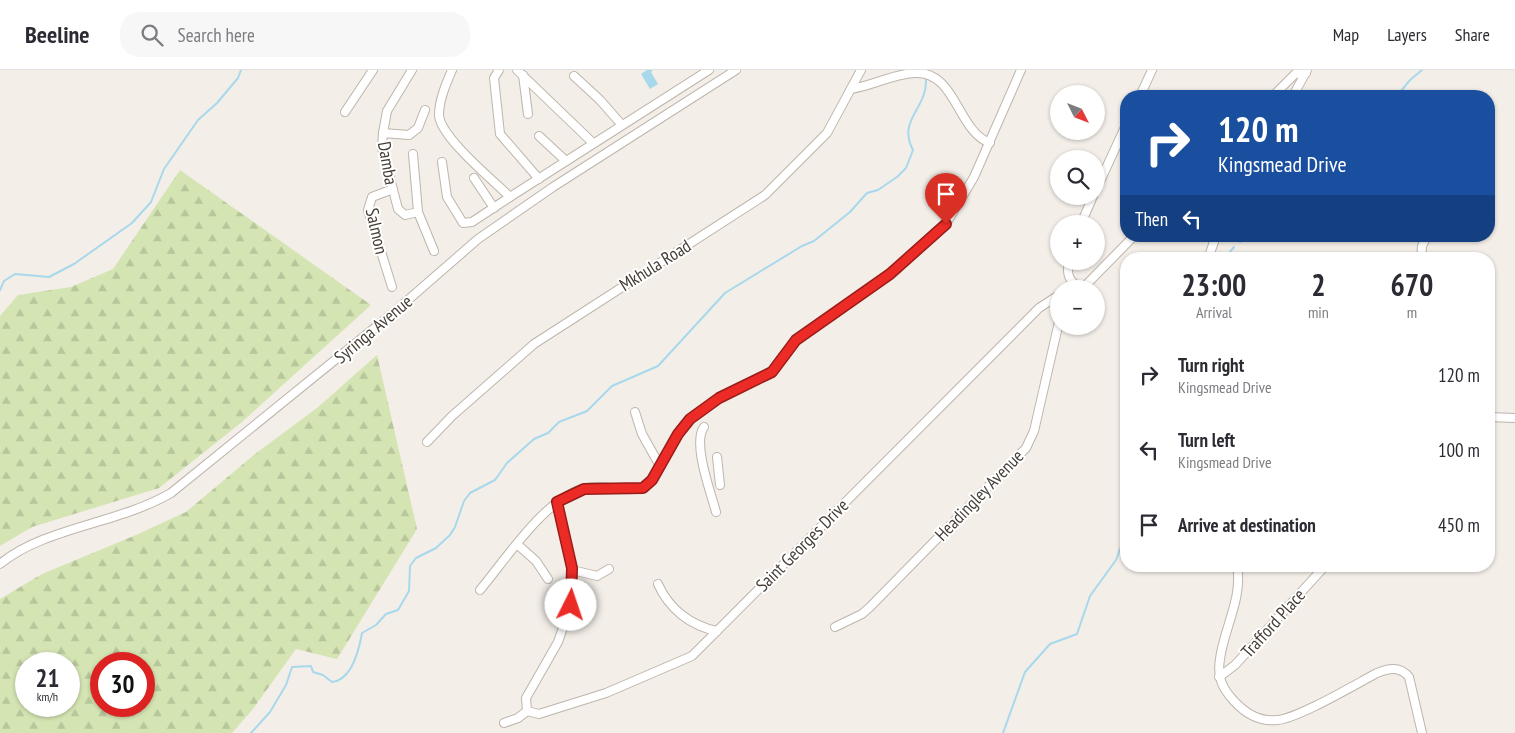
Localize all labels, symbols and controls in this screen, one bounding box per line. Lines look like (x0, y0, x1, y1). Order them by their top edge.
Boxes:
search box (120, 12, 470, 57)
text: Beeline (25, 19, 90, 50)
icon: search (138, 21, 166, 49)
text: Search here (178, 23, 255, 47)
text: Map (1333, 23, 1359, 46)
text: Layers (1387, 23, 1427, 46)
text: Share (1455, 23, 1490, 46)
north arrow (1050, 85, 1105, 140)
map controls (1050, 85, 1105, 335)
text: 120 m (1218, 106, 1299, 152)
icon: right (1135, 110, 1200, 175)
street label: Damba (373, 140, 403, 186)
button: search (1050, 150, 1105, 205)
text: Kingsmead Drive (1218, 150, 1347, 178)
pin (925, 173, 967, 224)
icon: arrive (932, 180, 960, 208)
icon: left (1178, 205, 1206, 233)
street label: Salmon (361, 206, 393, 256)
text: Then (1135, 207, 1168, 231)
button: + (1050, 215, 1105, 270)
street label: Mkhula Road (615, 234, 695, 296)
text: 23:00 (1182, 265, 1246, 304)
text: 2 (1311, 265, 1326, 304)
text: 670 (1390, 265, 1433, 304)
button: − (1050, 280, 1105, 335)
street label: Syringa Avenue (329, 290, 417, 368)
text: Arrival (1196, 302, 1232, 322)
text: min (1308, 302, 1329, 322)
text: m (1407, 302, 1417, 322)
text: Turn right (1178, 353, 1244, 377)
icon: right (1135, 361, 1163, 389)
text: 120 m (1438, 363, 1480, 387)
text: Kingsmead Drive (1178, 377, 1272, 397)
text: Turn left (1178, 428, 1235, 452)
icon: left (1135, 436, 1163, 464)
text: 100 m (1438, 438, 1480, 462)
street label: Headingley Avenue (930, 445, 1028, 545)
text: Kingsmead Drive (1178, 452, 1272, 472)
street label: Saint Georges Drive (751, 494, 853, 596)
icon: arrive (1135, 511, 1163, 539)
text: Arrive at destination (1178, 513, 1316, 537)
text: 450 m (1438, 513, 1480, 537)
position arrow (544, 578, 596, 630)
street label: Trafford Place (1236, 584, 1310, 662)
speed limit sign: 30 (90, 652, 155, 717)
text: 21 (36, 662, 59, 694)
text: km/h (37, 689, 58, 704)

